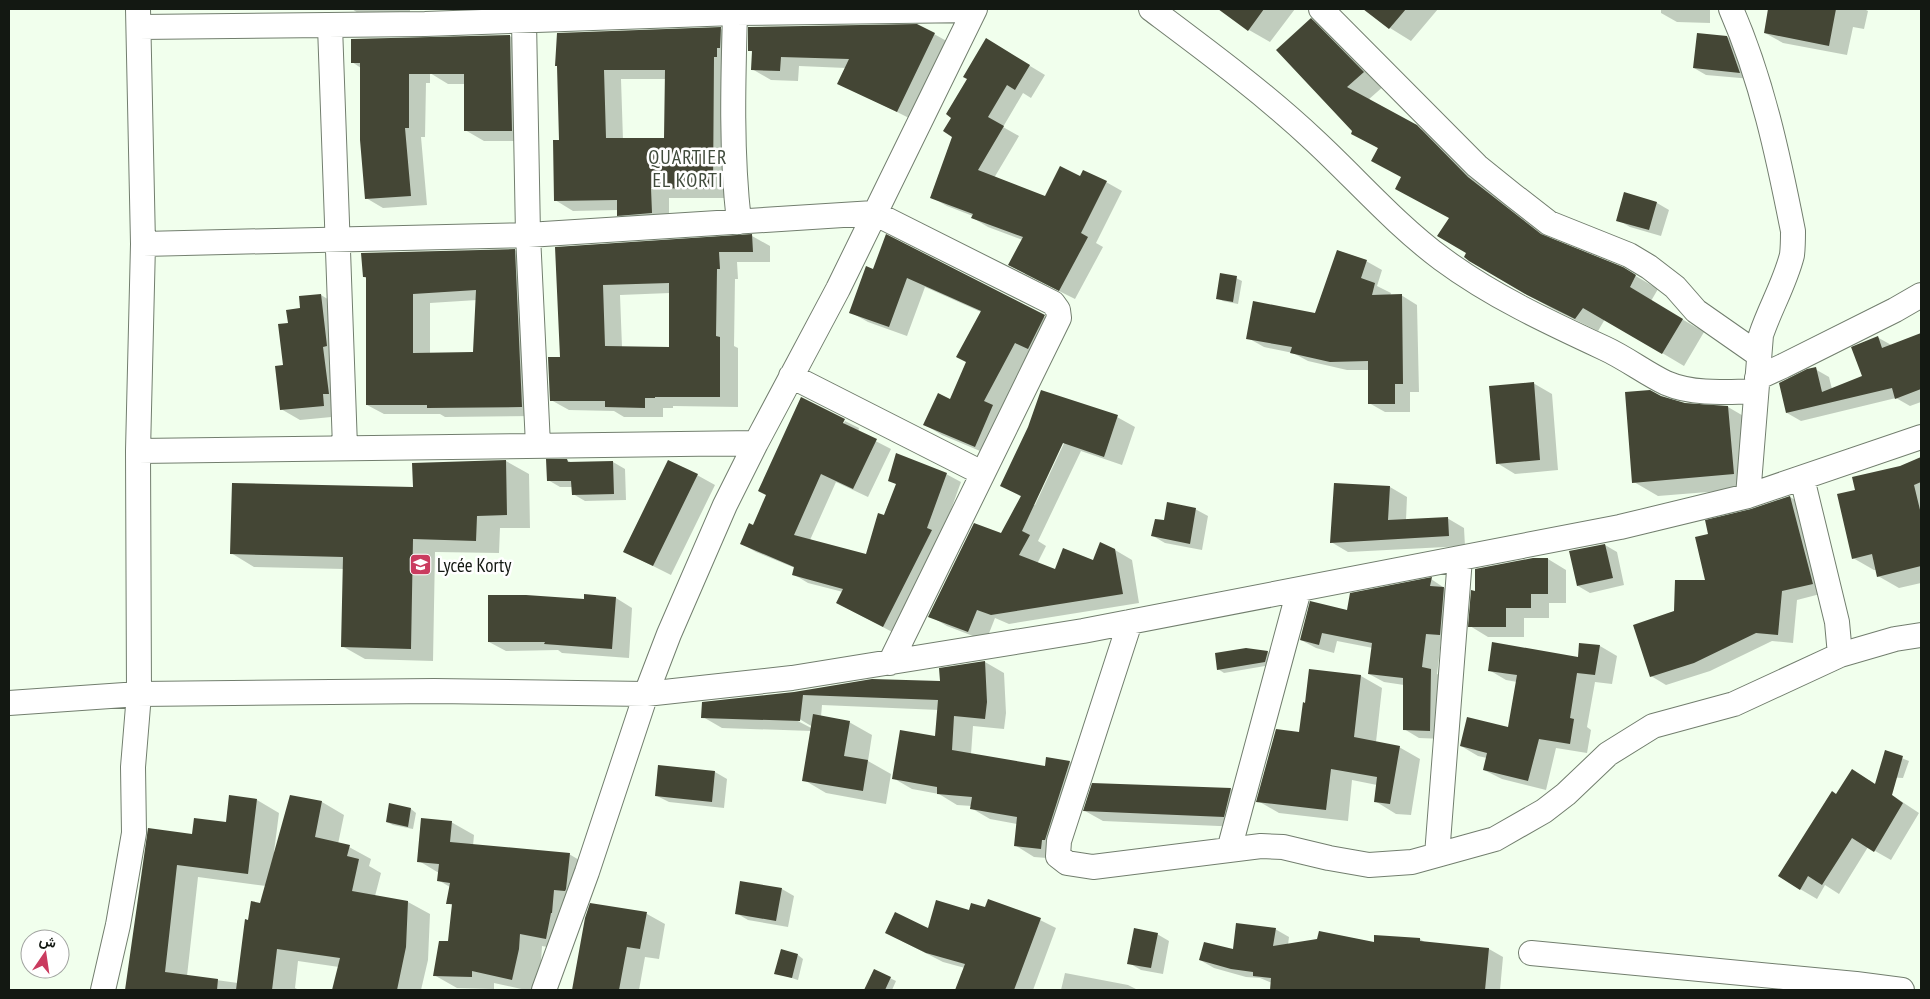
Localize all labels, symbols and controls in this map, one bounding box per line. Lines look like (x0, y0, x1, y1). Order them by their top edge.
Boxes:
district label: QUARTIER EL KORTI (648, 144, 728, 193)
school or university icon: Lycée Korty (409, 553, 433, 577)
place label: Lycée Korty (437, 553, 512, 577)
north arrow (20, 929, 70, 979)
text: ش (38, 931, 58, 952)

